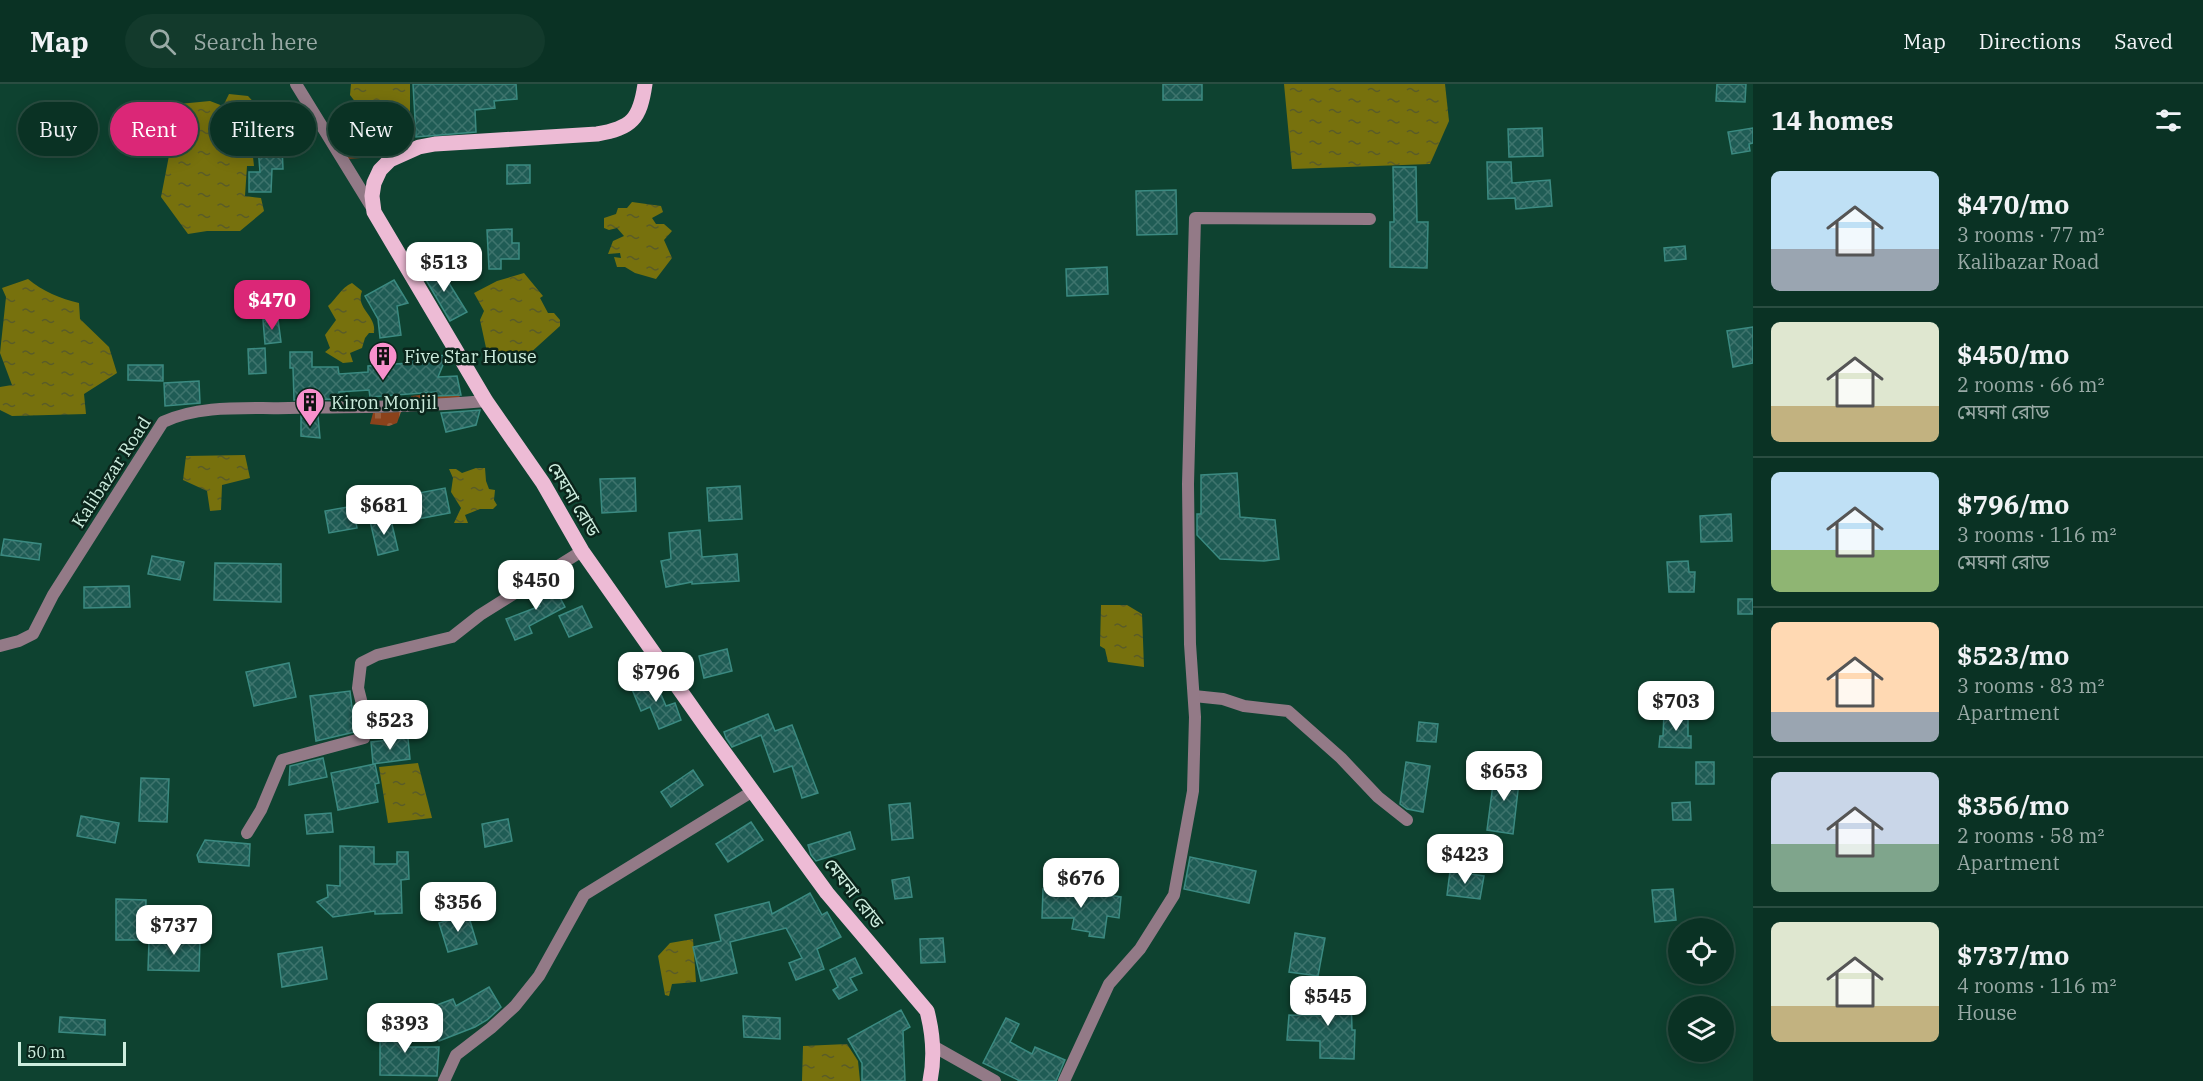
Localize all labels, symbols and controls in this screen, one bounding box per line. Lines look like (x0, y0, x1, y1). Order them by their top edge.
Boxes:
search box (125, 14, 545, 68)
text: Map (30, 23, 89, 60)
icon: search (146, 25, 179, 58)
text: Search here (194, 27, 318, 56)
text: Map (1903, 27, 1946, 55)
text: Directions (1979, 27, 2081, 55)
text: Saved (2114, 27, 2173, 55)
chip: Buy (18, 102, 98, 156)
chip: Rent (110, 102, 198, 156)
chip: Filters (210, 102, 316, 156)
chip: New (328, 102, 414, 156)
text: 14 homes (1771, 103, 1893, 137)
icon: filters (2152, 104, 2185, 137)
text: $470/mo (1957, 187, 2069, 221)
icon: home (1819, 195, 1891, 267)
text: 3 rooms · 77 m² (1957, 221, 2104, 248)
pin: $513 (408, 242, 480, 293)
text: $513 (420, 248, 468, 275)
text: Kalibazar Road (1957, 248, 2099, 275)
pin: $470 (236, 280, 308, 331)
text: $470 (248, 286, 296, 313)
text: $450/mo (1957, 337, 2069, 371)
building icon: Five Star House (367, 340, 399, 382)
place label: Five Star House (404, 345, 537, 368)
icon: home (1819, 346, 1891, 418)
text: 2 rooms · 66 m² (1957, 371, 2104, 398)
building icon: Kiron Monjil (294, 386, 326, 428)
place label: Kiron Monjil (331, 391, 437, 414)
text: মেঘনা রোড (1957, 398, 2050, 425)
street label: Kalibazar Road (66, 412, 156, 532)
street label: মেঘনা রোড (543, 457, 605, 541)
pin: $681 (348, 485, 420, 536)
text: $796/mo (1957, 487, 2069, 521)
text: $681 (360, 491, 408, 518)
icon: home (1819, 496, 1891, 568)
text: 3 rooms · 116 m² (1957, 521, 2116, 548)
text: মেঘনা রোড (1957, 548, 2050, 575)
pin: $450 (500, 560, 572, 611)
text: $450 (512, 566, 560, 593)
text: $523/mo (1957, 638, 2069, 672)
icon: home (1819, 646, 1891, 718)
pin: $796 (620, 652, 692, 703)
text: $796 (632, 658, 680, 685)
text: 3 rooms · 83 m² (1957, 672, 2104, 699)
pin: $703 (1640, 681, 1712, 732)
text: $703 (1652, 687, 1700, 714)
text: Apartment (1957, 699, 2060, 726)
pin: $523 (354, 700, 426, 751)
text: $523 (366, 706, 414, 733)
pin: $653 (1468, 751, 1540, 802)
text: $653 (1480, 757, 1528, 784)
text: $356/mo (1957, 788, 2069, 822)
icon: home (1819, 796, 1891, 868)
text: 2 rooms · 58 m² (1957, 822, 2104, 849)
pin: $423 (1429, 834, 1501, 885)
text: $423 (1441, 840, 1489, 867)
text: Apartment (1957, 849, 2060, 876)
street label: মেঘনা রোড (819, 853, 889, 933)
pin: $676 (1045, 858, 1117, 909)
text: $676 (1057, 864, 1105, 891)
pin: $356 (422, 882, 494, 933)
text: $356 (434, 888, 482, 915)
pin: $737 (138, 905, 210, 956)
text: $737 (150, 911, 198, 938)
map controls (1668, 918, 1734, 1062)
button: locate (1668, 918, 1734, 984)
text: $737/mo (1957, 938, 2069, 972)
icon: home (1819, 946, 1891, 1018)
text: 4 rooms · 116 m² (1957, 972, 2116, 999)
pin: $545 (1292, 976, 1364, 1027)
text: $545 (1304, 982, 1352, 1009)
button: layers (1668, 996, 1734, 1062)
text: House (1957, 999, 2017, 1026)
pin: $393 (369, 1003, 441, 1054)
text: $393 (381, 1009, 429, 1036)
scale bar (18, 1039, 126, 1066)
text: 50 m (27, 1042, 65, 1062)

